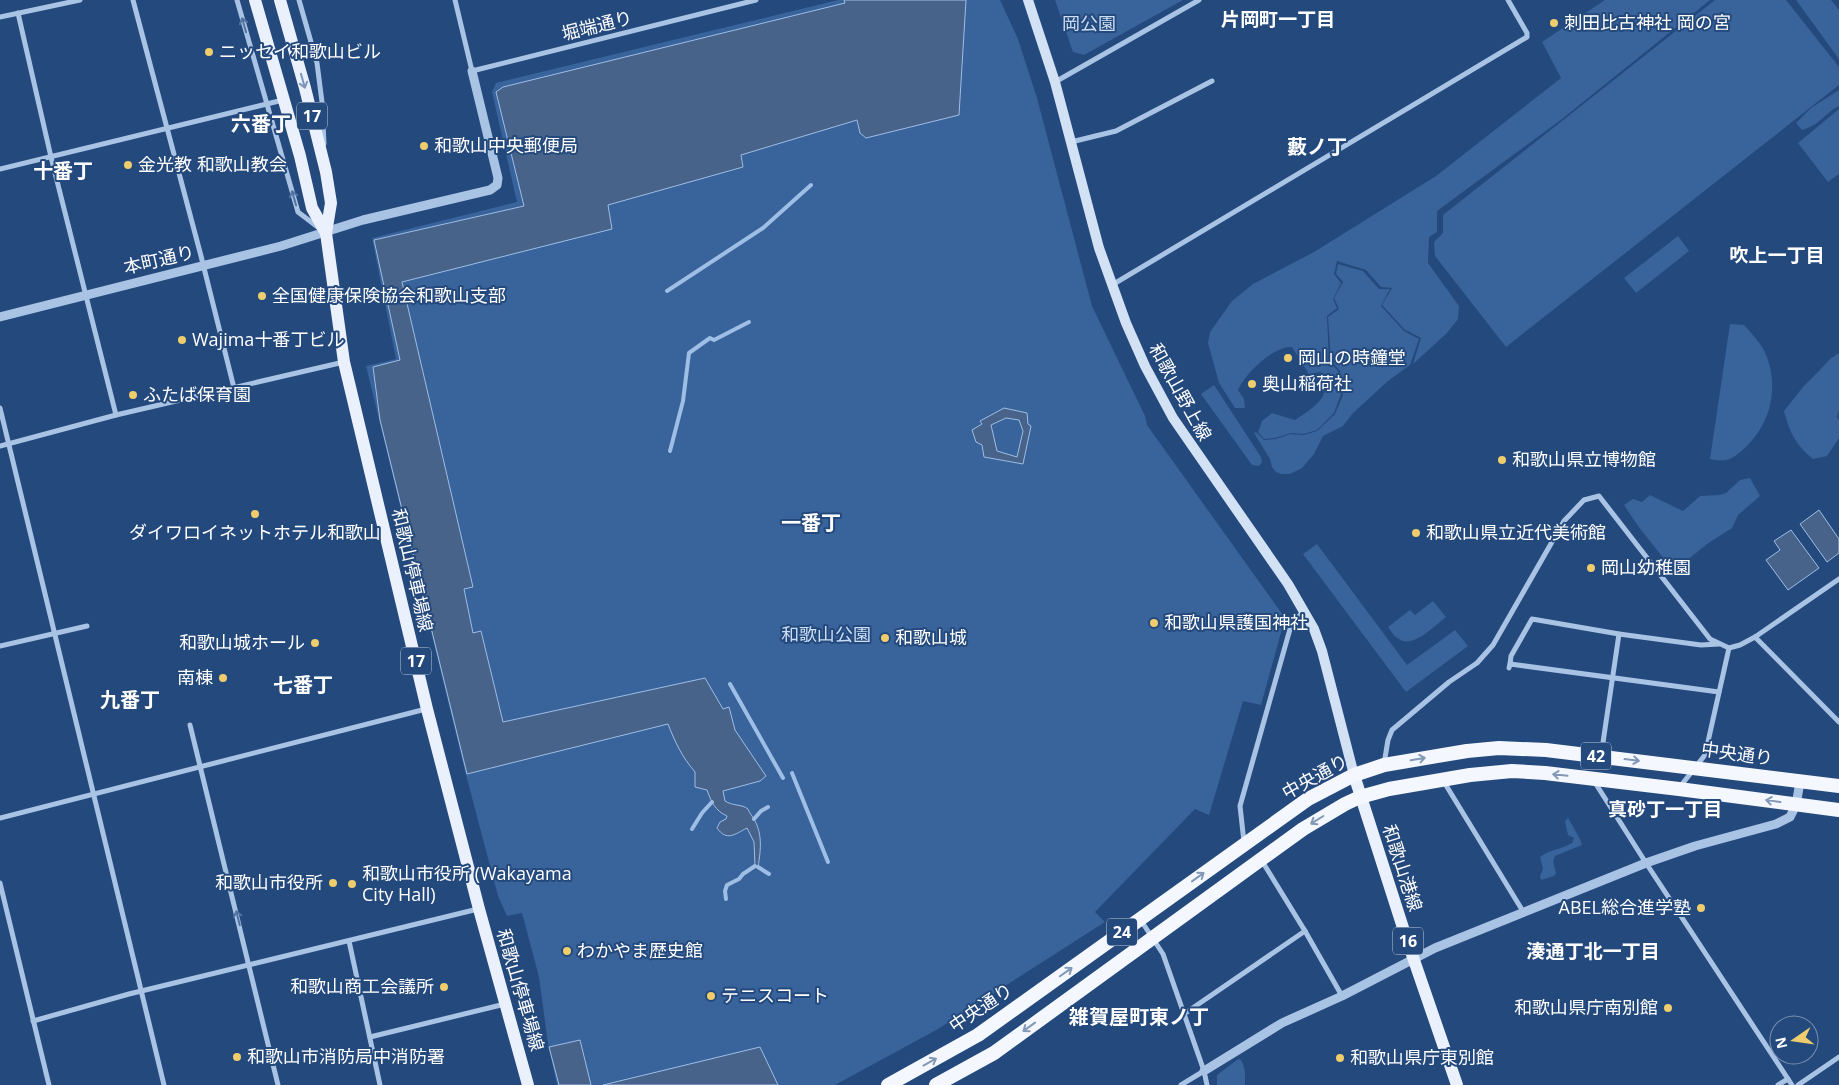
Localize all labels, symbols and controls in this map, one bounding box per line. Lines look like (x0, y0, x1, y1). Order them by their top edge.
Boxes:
street label: 堀端通り (559, 5, 635, 45)
district label: 片岡町一丁目 (1221, 6, 1335, 32)
place label: 刺田比古神社 岡の宮 (1564, 10, 1731, 34)
park label: 岡公園 (1062, 11, 1116, 35)
marker: 刺田比古神社 岡の宮 (1548, 17, 1560, 29)
one-way arrow (239, 18, 249, 34)
place label: ニッセイ和歌山ビル (219, 39, 381, 63)
marker: ニッセイ和歌山ビル (203, 46, 215, 58)
one-way arrow (299, 72, 308, 88)
road number: 17 (297, 102, 327, 130)
district label: 六番丁 (231, 110, 291, 137)
place label: 和歌山中央郵便局 (434, 133, 578, 157)
district label: 藪ノ丁 (1287, 133, 1347, 160)
marker: 和歌山中央郵便局 (418, 140, 430, 152)
place label: 金光教 和歌山教会 (138, 152, 287, 176)
district label: 十番丁 (33, 157, 93, 184)
marker: 金光教 和歌山教会 (122, 159, 134, 171)
one-way arrow (289, 191, 299, 207)
street label: 本町通り (121, 239, 197, 279)
district label: 吹上一丁目 (1729, 242, 1825, 268)
place label: 全国健康保険協会和歌山支部 (272, 283, 506, 307)
marker: 全国健康保険協会和歌山支部 (256, 290, 268, 302)
place label: Wajima十番丁ビル (192, 327, 344, 351)
marker: Wajima十番丁ビル (176, 334, 188, 346)
street label: 和歌山野上線 (1144, 338, 1218, 445)
place label: 岡山の時鐘堂 (1298, 345, 1406, 369)
marker: 岡山の時鐘堂 (1282, 352, 1294, 364)
place label: 奥山稲荷社 (1262, 371, 1352, 395)
marker: 奥山稲荷社 (1246, 378, 1258, 390)
place label: ふたば保育園 (143, 382, 251, 406)
marker: ふたば保育園 (127, 389, 139, 401)
place label: 和歌山県立博物館 (1512, 447, 1656, 471)
marker: 和歌山県立博物館 (1496, 454, 1508, 466)
street label: 和歌山停車場線 (387, 506, 439, 634)
marker: ダイワロイネットホテル和歌山 (249, 508, 261, 520)
district label: 一番丁 (781, 509, 841, 536)
place label: ダイワロイネットホテル和歌山 (129, 520, 381, 544)
place label: 和歌山県立近代美術館 (1426, 520, 1606, 544)
marker: 和歌山県立近代美術館 (1410, 527, 1422, 539)
place label: 岡山幼稚園 (1601, 555, 1691, 579)
marker: 岡山幼稚園 (1585, 562, 1597, 574)
place label: 和歌山県護国神社 (1164, 610, 1308, 634)
marker: 和歌山県護国神社 (1148, 617, 1160, 629)
park label: 和歌山公園 (781, 622, 871, 646)
place label: 和歌山城 (895, 625, 967, 649)
place label: 和歌山城ホール (179, 630, 305, 654)
marker: 和歌山城 (879, 632, 891, 644)
marker: 和歌山城ホール (309, 637, 321, 649)
road number: 17 (401, 648, 431, 674)
place label: 南棟 (177, 665, 213, 689)
district label: 七番丁 (273, 671, 333, 698)
marker: 南棟 (217, 672, 229, 684)
district label: 九番丁 (100, 686, 160, 713)
street label: 中央通り (1700, 736, 1774, 770)
road number: 42 (1581, 742, 1611, 769)
street label: 中央通り (1277, 748, 1352, 804)
one-way arrow (1410, 753, 1426, 763)
one-way arrow (1623, 755, 1639, 765)
one-way arrow (1552, 770, 1568, 780)
district label: 真砂丁一丁目 (1608, 796, 1722, 822)
one-way arrow (1766, 796, 1782, 806)
one-way arrow (1311, 815, 1325, 825)
street label: 和歌山港線 (1378, 821, 1428, 914)
place label: 和歌山市役所 (Wakayama City Hall) (362, 861, 572, 906)
place label: 和歌山市役所 (215, 870, 323, 894)
one-way arrow (1191, 872, 1204, 883)
marker: 和歌山市役所 (327, 877, 339, 889)
marker: 和歌山市役所 (Wakayama City Hall) (346, 878, 358, 890)
place label: ABEL総合進学塾 (1559, 895, 1691, 919)
marker: ABEL総合進学塾 (1695, 902, 1707, 914)
one-way arrow (233, 911, 242, 927)
road number: 24 (1107, 919, 1137, 946)
street label: 和歌山停車場線 (492, 926, 550, 1054)
road number: 16 (1393, 928, 1423, 954)
place label: わかやま歴史館 (577, 938, 703, 962)
district label: 湊通丁北一丁目 (1526, 938, 1660, 964)
marker: わかやま歴史館 (561, 945, 573, 957)
one-way arrow (1059, 967, 1073, 977)
place label: 和歌山商工会議所 (290, 974, 434, 998)
street label: 中央通り (944, 977, 1017, 1037)
marker: 和歌山商工会議所 (438, 981, 450, 993)
place label: テニスコート (721, 983, 829, 1007)
marker: テニスコート (705, 990, 717, 1002)
place label: 和歌山県庁南別館 (1514, 995, 1658, 1019)
marker: 和歌山県庁南別館 (1662, 1002, 1674, 1014)
district label: 雑賀屋町東ノ丁 (1069, 1003, 1209, 1030)
north arrow (1769, 1015, 1819, 1065)
one-way arrow (1022, 1022, 1036, 1032)
text: N (1770, 1035, 1791, 1051)
place label: 和歌山市消防局中消防署 (247, 1044, 445, 1068)
place label: 和歌山県庁東別館 (1350, 1045, 1494, 1069)
marker: 和歌山市消防局中消防署 (231, 1051, 243, 1063)
marker: 和歌山県庁東別館 (1334, 1052, 1346, 1064)
one-way arrow (923, 1056, 937, 1066)

